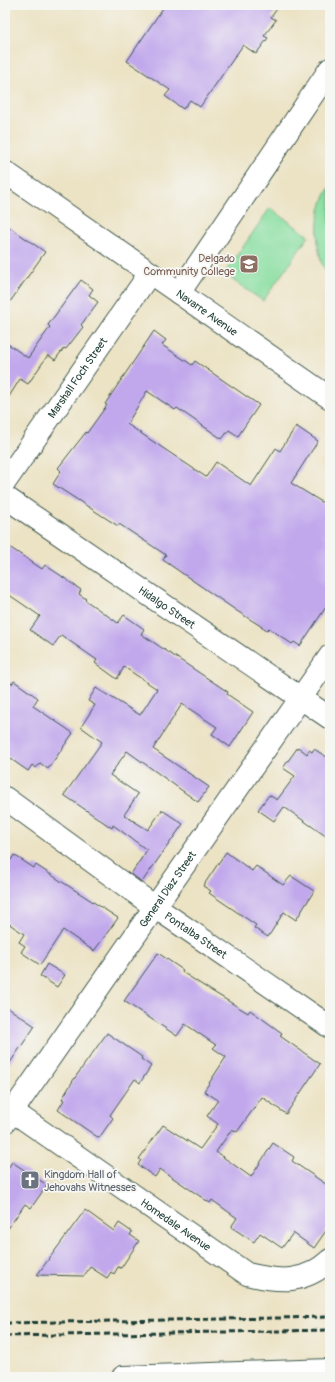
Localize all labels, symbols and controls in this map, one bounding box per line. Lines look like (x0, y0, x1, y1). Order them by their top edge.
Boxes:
place label: Delgado Community College (144, 252, 236, 278)
school or university icon: Delgado Community College (238, 253, 260, 275)
street label: Navarre Avenue (174, 287, 241, 339)
street label: Marshall Foch Street (45, 335, 110, 420)
street label: Hidalgo Street (136, 583, 198, 631)
street label: General Diaz Street (136, 848, 199, 930)
street label: Pontalba Street (162, 909, 230, 961)
place label: Kingdom Hall of Jehovahs Witnesses (44, 1168, 136, 1194)
church icon: Kingdom Hall of Jehovahs Witnesses (19, 1169, 41, 1191)
street label: Homedale Avenue (138, 1196, 214, 1254)

